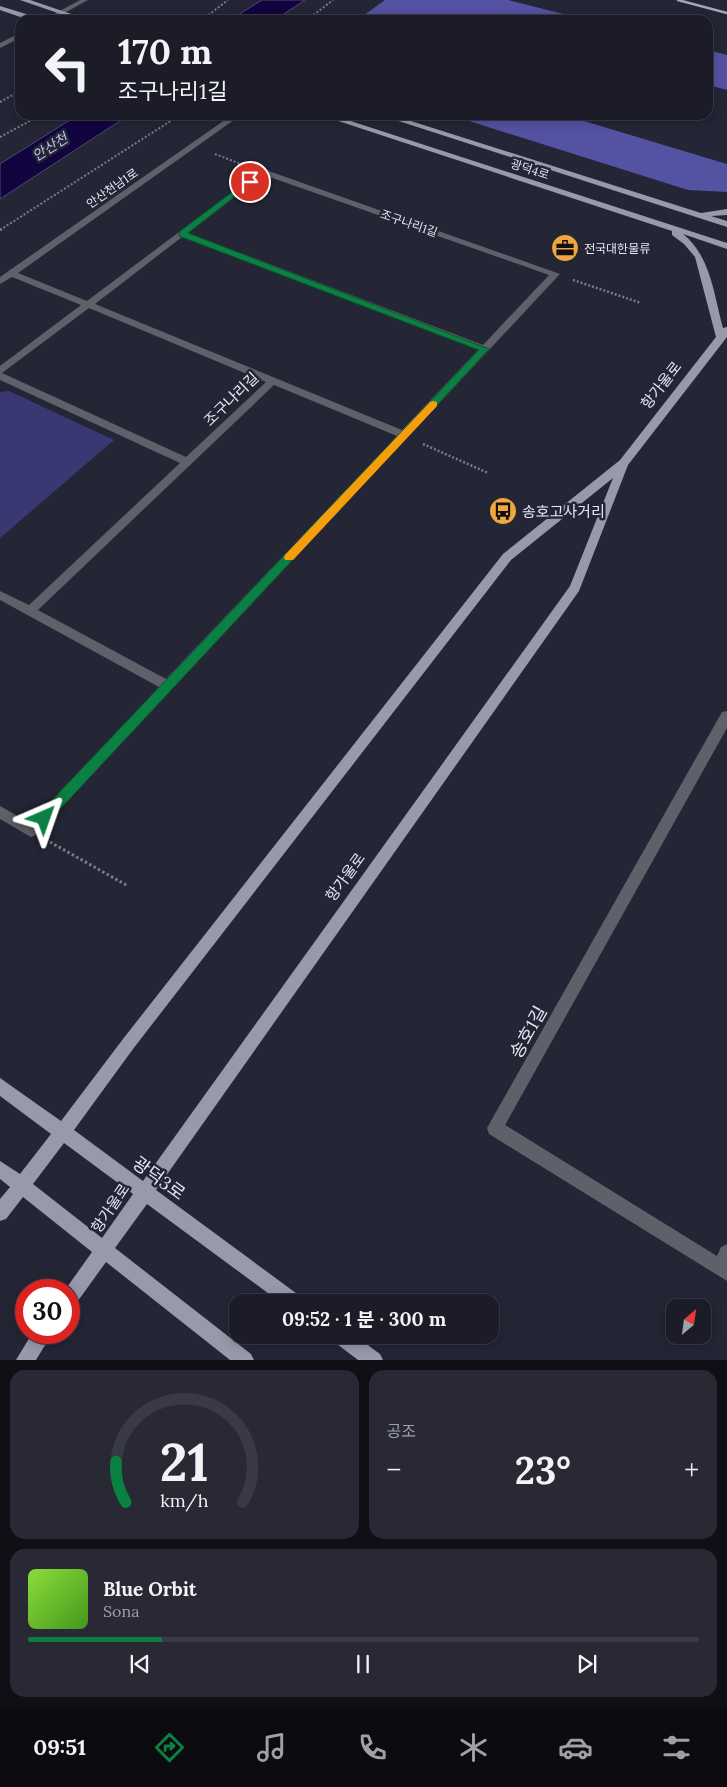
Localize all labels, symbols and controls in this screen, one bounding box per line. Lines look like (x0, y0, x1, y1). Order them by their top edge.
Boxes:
text: 170 m (118, 29, 212, 74)
icon: left (35, 35, 100, 100)
text: 조구나리1길 (118, 77, 227, 105)
water label: 안산천 (29, 129, 72, 165)
street label: 광덕4로 (509, 156, 551, 182)
pin (229, 161, 271, 203)
street label: 안산천남1로 (83, 165, 141, 211)
icon: arrive (236, 168, 264, 196)
street label: 조구나리1길 (378, 206, 440, 240)
office icon: 전국대한물류 (550, 233, 580, 263)
place label: 전국대한물류 (584, 241, 650, 256)
street label: 항가울로 (637, 357, 685, 413)
street label: 조구나리길 (200, 368, 262, 430)
bus stop icon: 송호고사거리 (488, 496, 518, 526)
place label: 송호고사거리 (522, 502, 605, 521)
position arrow (17, 791, 69, 843)
street label: 항가울로 (321, 849, 369, 905)
street label: 송호1길 (504, 1002, 552, 1062)
street label: 광덕3로 (128, 1151, 190, 1205)
street label: 항가울로 (87, 1180, 133, 1236)
speed limit sign: 30 (15, 1279, 80, 1344)
north arrow (666, 1299, 711, 1344)
map controls (666, 1299, 711, 1344)
text: 09:52 · 1 분 · 300 m (282, 1307, 446, 1331)
text: 공조 (387, 1421, 416, 1441)
text: 21 (160, 1429, 209, 1495)
text: 23° (515, 1446, 571, 1494)
text: − (387, 1452, 401, 1488)
text: + (684, 1452, 699, 1488)
text: km/h (160, 1489, 209, 1512)
text: Blue Orbit (103, 1577, 197, 1601)
text: Sona (103, 1601, 139, 1621)
icon: previous (126, 1650, 154, 1678)
icon: pause (349, 1650, 377, 1678)
icon: next (573, 1650, 601, 1678)
icon: directions (152, 1730, 187, 1765)
icon: music (254, 1730, 289, 1765)
icon: phone (355, 1730, 390, 1765)
icon: climate (456, 1730, 491, 1765)
icon: car (558, 1730, 593, 1765)
icon: filters (659, 1730, 694, 1765)
text: 09:51 (33, 1733, 86, 1761)

